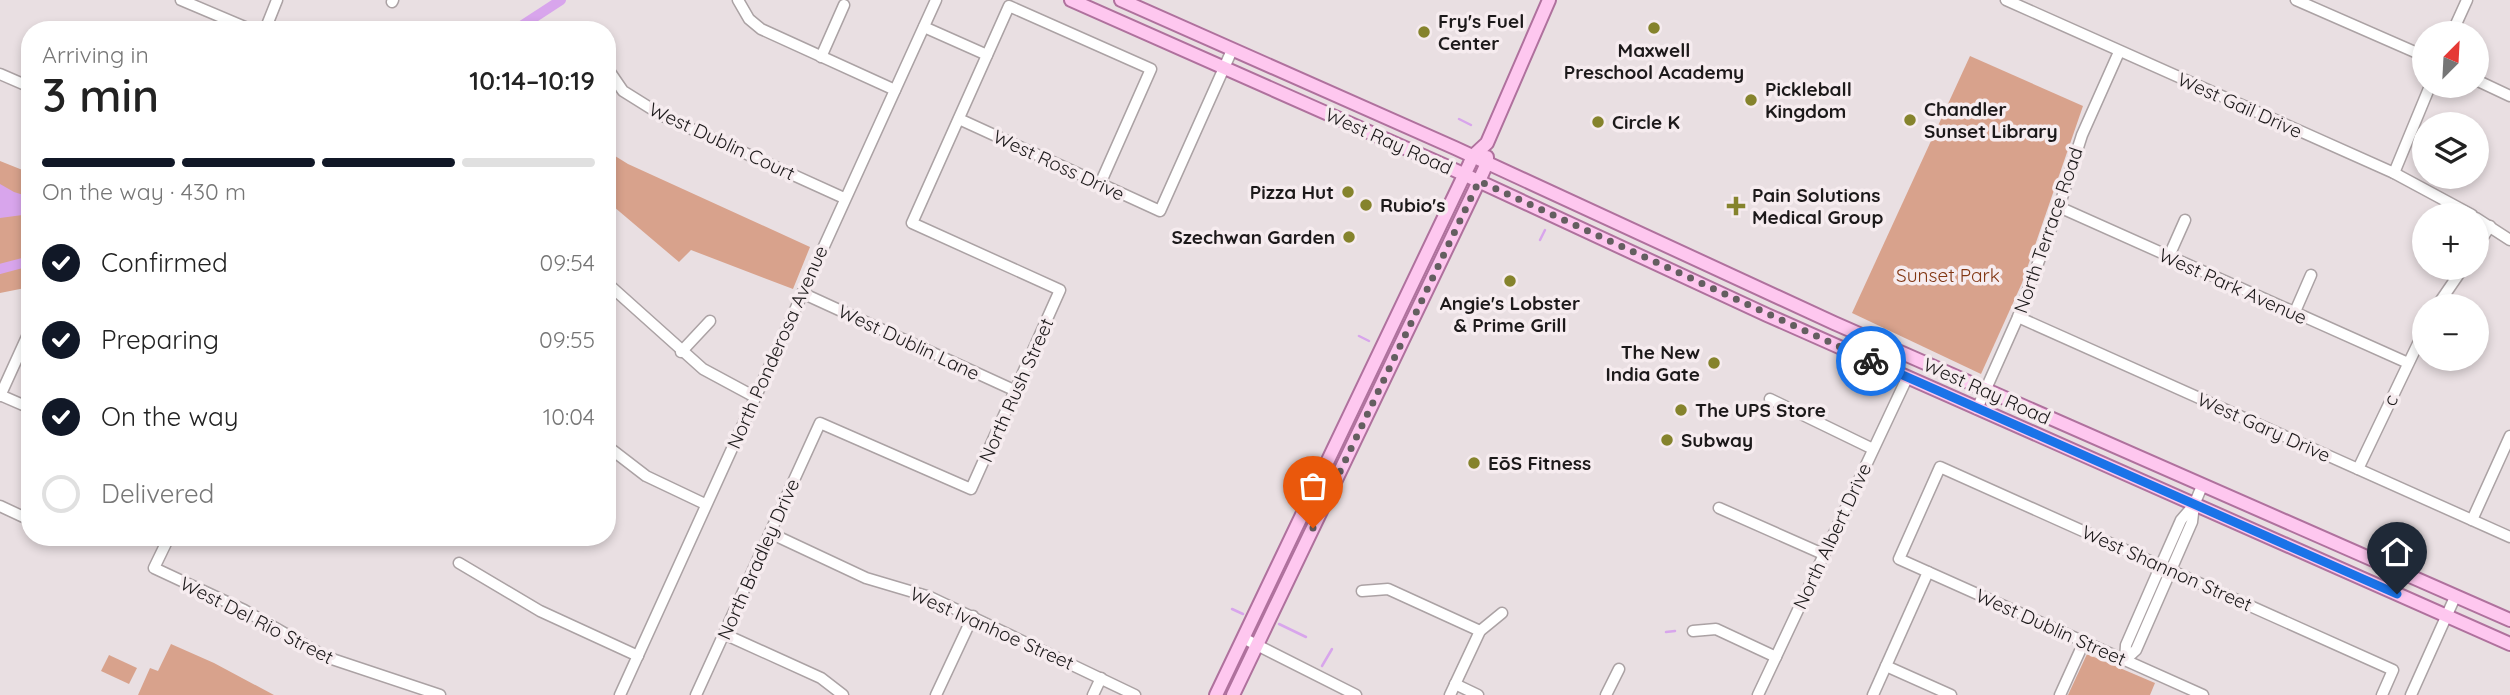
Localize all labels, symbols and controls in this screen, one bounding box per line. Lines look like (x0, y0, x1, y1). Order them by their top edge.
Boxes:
place label: Fry's Fuel Center (1438, 9, 1524, 55)
marker: Maxwell Preschool Academy (1646, 20, 1662, 36)
north arrow (2412, 21, 2488, 98)
map controls (2412, 21, 2489, 371)
marker: Fry's Fuel Center (1416, 24, 1432, 40)
place label: Maxwell Preschool Academy (1564, 38, 1744, 84)
text: Arriving in (42, 40, 149, 69)
text: 10:14–10:19 (469, 64, 595, 97)
text: 3 min (42, 66, 159, 124)
street label: West Gail Drive (2174, 67, 2306, 143)
place label: Pickleball Kingdom (1765, 77, 1852, 123)
marker: Pickleball Kingdom (1743, 92, 1759, 108)
street label: West Dublin Court (645, 97, 799, 185)
place label: Chandler Sunset Library (1924, 97, 2058, 143)
street label: West Ray Road (1322, 102, 1456, 180)
place label: Circle K (1612, 110, 1680, 134)
marker: Chandler Sunset Library (1902, 112, 1918, 128)
button: layers (2412, 112, 2489, 189)
marker: Circle K (1590, 114, 1606, 130)
street label: West Ross Drive (989, 124, 1129, 206)
street label: North Terrace Road (2008, 144, 2088, 316)
text: On the way · 430 m (42, 177, 246, 206)
place label: Pizza Hut (1250, 180, 1334, 204)
place label: Pain Solutions Medical Group (1752, 183, 1884, 229)
marker: Pizza Hut (1340, 184, 1356, 200)
place label: Rubio's (1380, 193, 1445, 217)
marker: Pain Solutions Medical Group (1726, 196, 1746, 216)
marker: Rubio's (1358, 197, 1374, 213)
button: + (2412, 203, 2489, 280)
place label: Szechwan Garden (1171, 225, 1335, 249)
marker: Szechwan Garden (1341, 229, 1357, 245)
street label: North Ponderosa Avenue (721, 242, 833, 452)
street label: West Park Avenue (2155, 243, 2311, 329)
icon: check (42, 244, 80, 282)
text: Confirmed (101, 246, 228, 279)
text: 09:54 (540, 248, 595, 277)
park label: Sunset Park (1896, 263, 2000, 287)
marker: Angie's Lobster & Prime Grill (1502, 273, 1518, 289)
place label: Angie's Lobster & Prime Grill (1440, 291, 1580, 337)
button: − (2412, 294, 2489, 371)
street label: West Dublin Lane (834, 299, 984, 385)
street label: North Rush Street (973, 314, 1059, 466)
icon: check (42, 321, 80, 359)
text: Preparing (101, 323, 219, 356)
text: 09:55 (539, 325, 595, 354)
courier (1836, 326, 1906, 396)
place label: The New India Gate (1605, 340, 1700, 386)
icon: bike (1852, 342, 1890, 380)
street label: West Ray Road (1920, 352, 2054, 430)
marker: The New India Gate (1706, 355, 1722, 371)
street label: West Gary Drive (2194, 387, 2334, 467)
street label: c (2377, 390, 2403, 410)
icon: check (42, 398, 80, 436)
place label: The UPS Store (1695, 398, 1826, 422)
text: On the way (101, 400, 239, 433)
text: 10:04 (543, 402, 595, 431)
marker: The UPS Store (1673, 402, 1689, 418)
place label: Subway (1681, 428, 1753, 452)
marker: Subway (1659, 432, 1675, 448)
place label: EōS Fitness (1488, 451, 1591, 475)
marker: EōS Fitness (1466, 455, 1482, 471)
pin (1283, 456, 1343, 528)
street label: North Albert Drive (1788, 459, 1876, 613)
icon: bag (1294, 467, 1332, 505)
street label: North Bradley Drive (712, 475, 804, 643)
text: Delivered (101, 477, 214, 510)
street label: West Shannon Street (2078, 520, 2256, 616)
pin (2367, 522, 2427, 594)
icon: home (2378, 533, 2416, 571)
street label: West Del Rio Street (176, 571, 338, 669)
street label: West Ivanhoe Street (906, 581, 1078, 675)
street label: West Dublin Street (1972, 583, 2130, 671)

